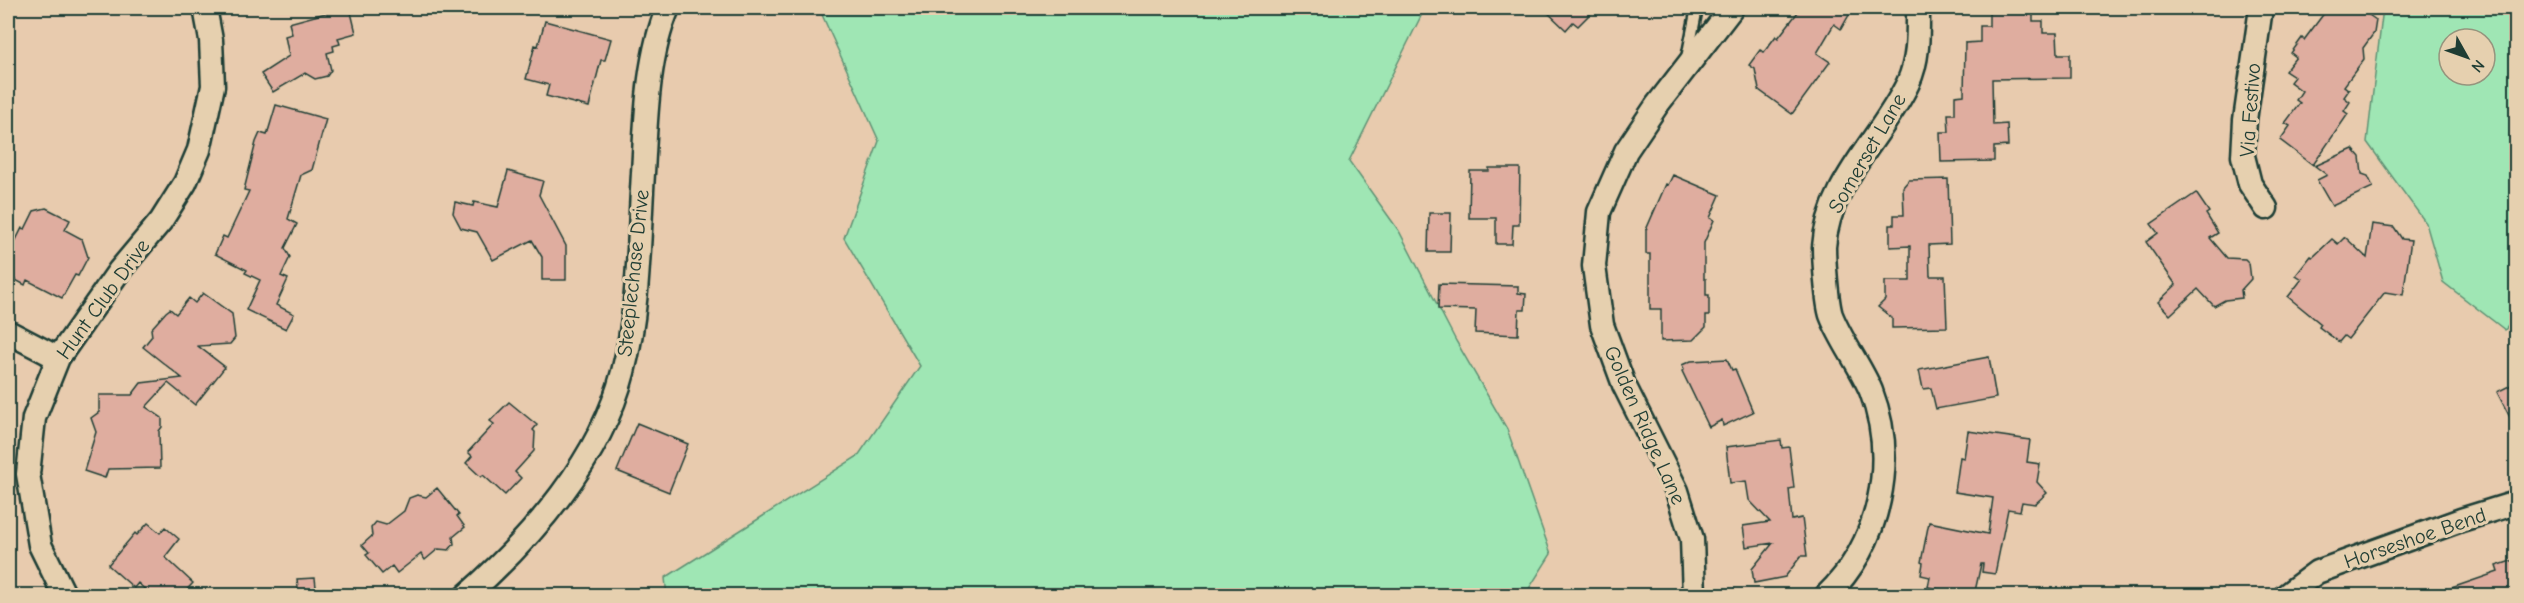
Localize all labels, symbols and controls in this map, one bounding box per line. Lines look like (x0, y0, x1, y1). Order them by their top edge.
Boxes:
north arrow (2437, 27, 2497, 87)
text: N (2467, 56, 2488, 76)
street label: Via Festivo (2235, 62, 2265, 158)
street label: Somerset Lane (1823, 89, 1911, 217)
street label: Steeplechase Drive (612, 188, 654, 358)
street label: Hunt Club Drive (51, 234, 155, 364)
street label: Golden Ridge Lane (1599, 342, 1691, 508)
street label: Horseshoe Bend (2341, 502, 2489, 574)

